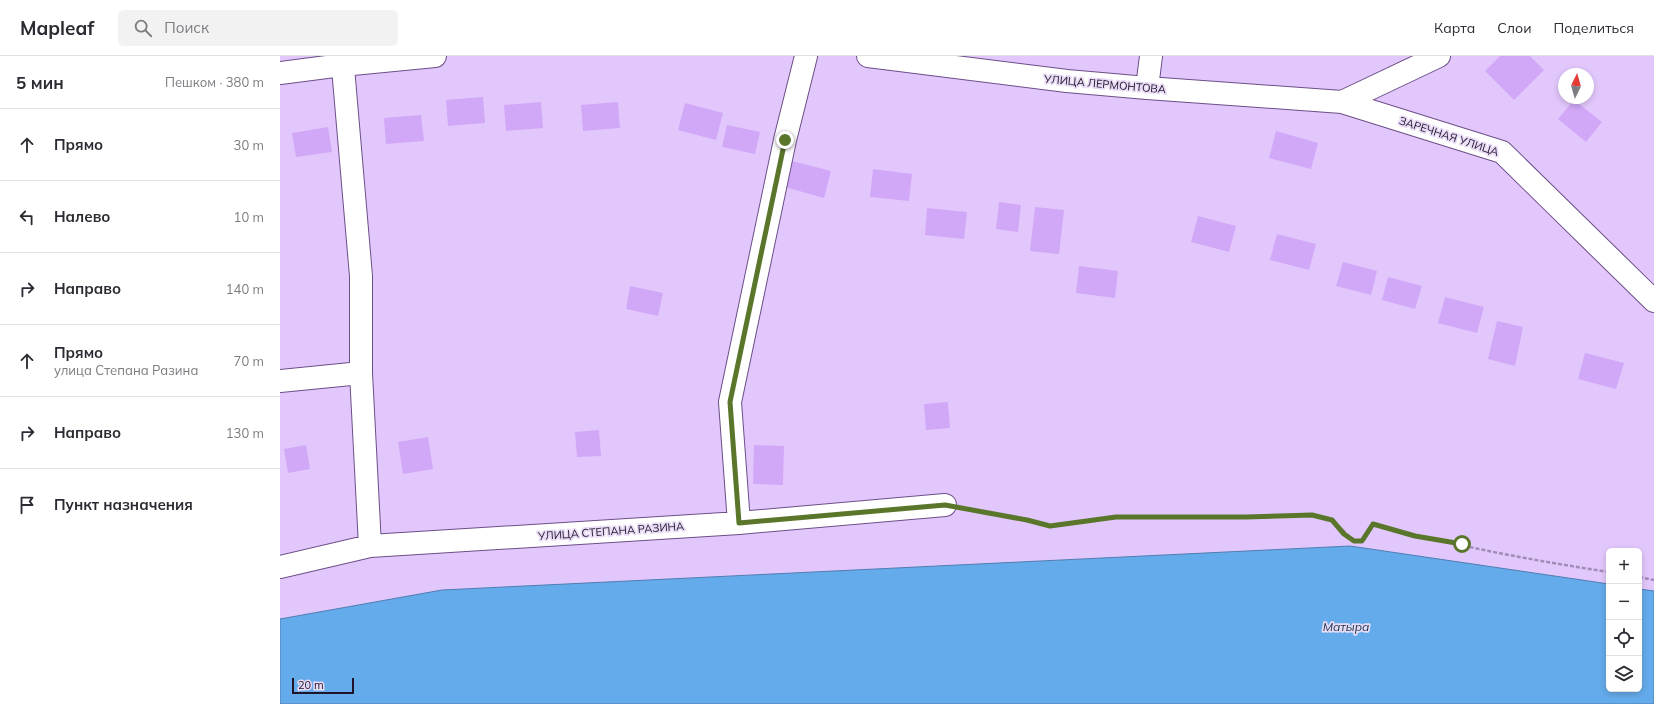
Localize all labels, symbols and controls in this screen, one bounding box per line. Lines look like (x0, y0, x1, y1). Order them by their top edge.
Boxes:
search box (118, 10, 398, 46)
text: Mapleaf (20, 16, 94, 40)
icon: search (132, 17, 154, 39)
text: Поиск (164, 18, 209, 37)
text: Карта (1434, 19, 1475, 37)
text: Слои (1497, 19, 1532, 37)
text: Поделиться (1554, 19, 1634, 37)
north arrow (1558, 68, 1594, 104)
text: 5 мин (16, 72, 64, 93)
street label: УЛИЦА ЛЕРМОНТОВА (1043, 72, 1166, 96)
text: Пешком · 380 m (165, 74, 264, 90)
street label: ЗАРЕЧНАЯ УЛИЦА (1397, 113, 1501, 159)
route end (776, 131, 794, 149)
icon: ahead (16, 134, 38, 156)
text: Прямо (54, 135, 103, 154)
text: 30 m (234, 137, 264, 153)
icon: left (16, 206, 38, 228)
text: Налево (54, 207, 110, 226)
text: 10 m (234, 209, 264, 225)
icon: right (16, 278, 38, 300)
text: Направо (54, 279, 121, 298)
text: 140 m (226, 281, 264, 297)
text: Прямо (54, 343, 103, 362)
icon: ahead (16, 350, 38, 372)
text: 70 m (234, 353, 264, 369)
text: улица Степана Разина (54, 362, 198, 378)
icon: right (16, 422, 38, 444)
text: Направо (54, 423, 121, 442)
text: 130 m (226, 425, 264, 441)
icon: arrive (16, 494, 38, 516)
text: Пункт назначения (54, 495, 193, 514)
street label: УЛИЦА СТЕПАНА РАЗИНА (536, 519, 685, 543)
route start (1453, 535, 1471, 553)
map controls (1606, 548, 1642, 692)
button: + (1606, 548, 1642, 584)
button: − (1606, 584, 1642, 620)
water label: Матыра (1323, 619, 1369, 634)
button: locate (1606, 620, 1642, 656)
button: layers (1606, 656, 1642, 692)
scale bar (292, 676, 354, 695)
text: 20 m (298, 678, 324, 692)

